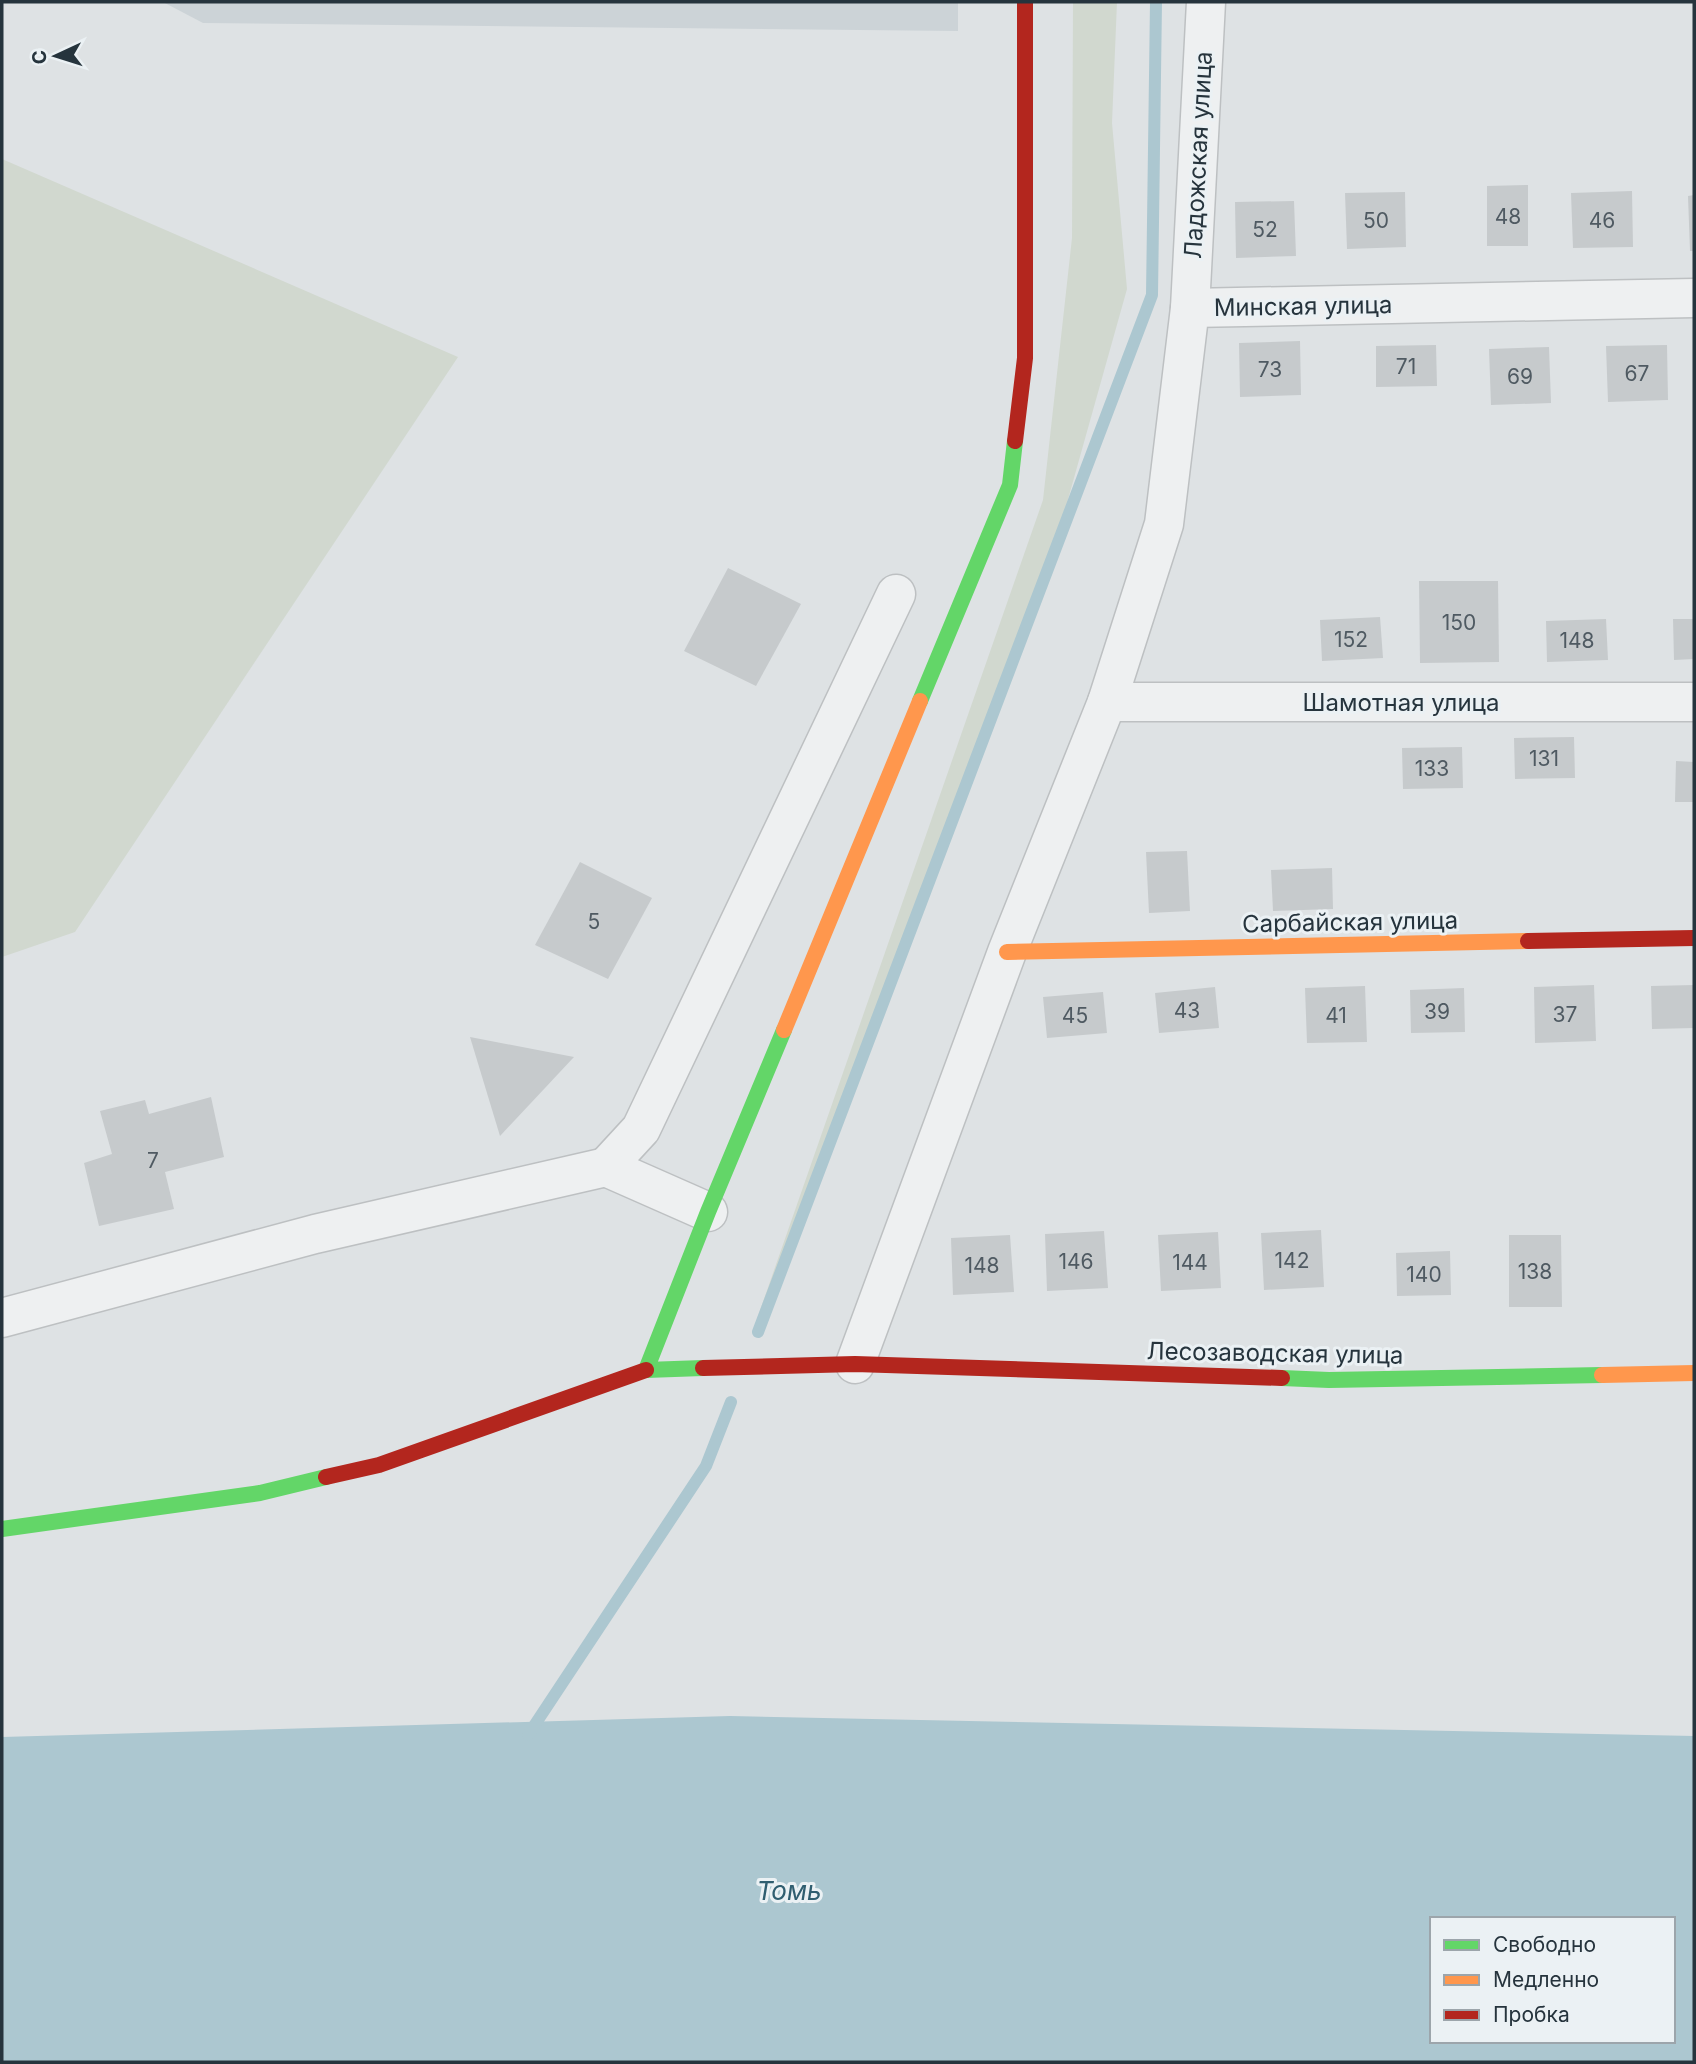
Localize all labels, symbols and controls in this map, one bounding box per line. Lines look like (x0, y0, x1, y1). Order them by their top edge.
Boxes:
north arrow (21, 21, 91, 91)
text: С (28, 49, 52, 65)
street label: Ладожская улица (1178, 51, 1218, 259)
house number: 48 (1495, 204, 1521, 229)
house number: 50 (1363, 208, 1389, 233)
house number: 46 (1589, 208, 1615, 233)
house number: 52 (1252, 217, 1278, 242)
street label: Минская улица (1214, 290, 1392, 322)
house number: 71 (1396, 354, 1416, 379)
house number: 73 (1258, 357, 1282, 382)
house number: 67 (1625, 361, 1649, 386)
house number: 69 (1507, 364, 1533, 389)
house number: 150 (1442, 610, 1476, 635)
house number: 152 (1334, 627, 1368, 652)
house number: 148 (1559, 628, 1595, 653)
street label: Шамотная улица (1303, 688, 1499, 717)
house number: 131 (1529, 746, 1559, 771)
house number: 133 (1415, 756, 1449, 781)
street label: Сарбайская улица (1242, 906, 1458, 938)
house number: 5 (588, 909, 600, 934)
house number: 43 (1174, 998, 1200, 1023)
house number: 39 (1424, 999, 1450, 1024)
house number: 37 (1553, 1002, 1577, 1027)
house number: 45 (1062, 1003, 1088, 1028)
house number: 41 (1325, 1003, 1347, 1028)
house number: 7 (147, 1148, 159, 1173)
house number: 142 (1275, 1248, 1309, 1273)
house number: 146 (1058, 1249, 1094, 1274)
house number: 144 (1172, 1250, 1208, 1275)
house number: 148 (964, 1253, 1000, 1278)
house number: 138 (1518, 1259, 1552, 1284)
house number: 140 (1406, 1262, 1442, 1287)
street label: Лесозаводская улица (1146, 1336, 1404, 1370)
water label: Томь (757, 1875, 821, 1906)
legend (1430, 1917, 1675, 2043)
text: Свободно (1493, 1932, 1596, 1957)
text: Медленно (1493, 1967, 1599, 1992)
text: Пробка (1493, 2002, 1570, 2027)

